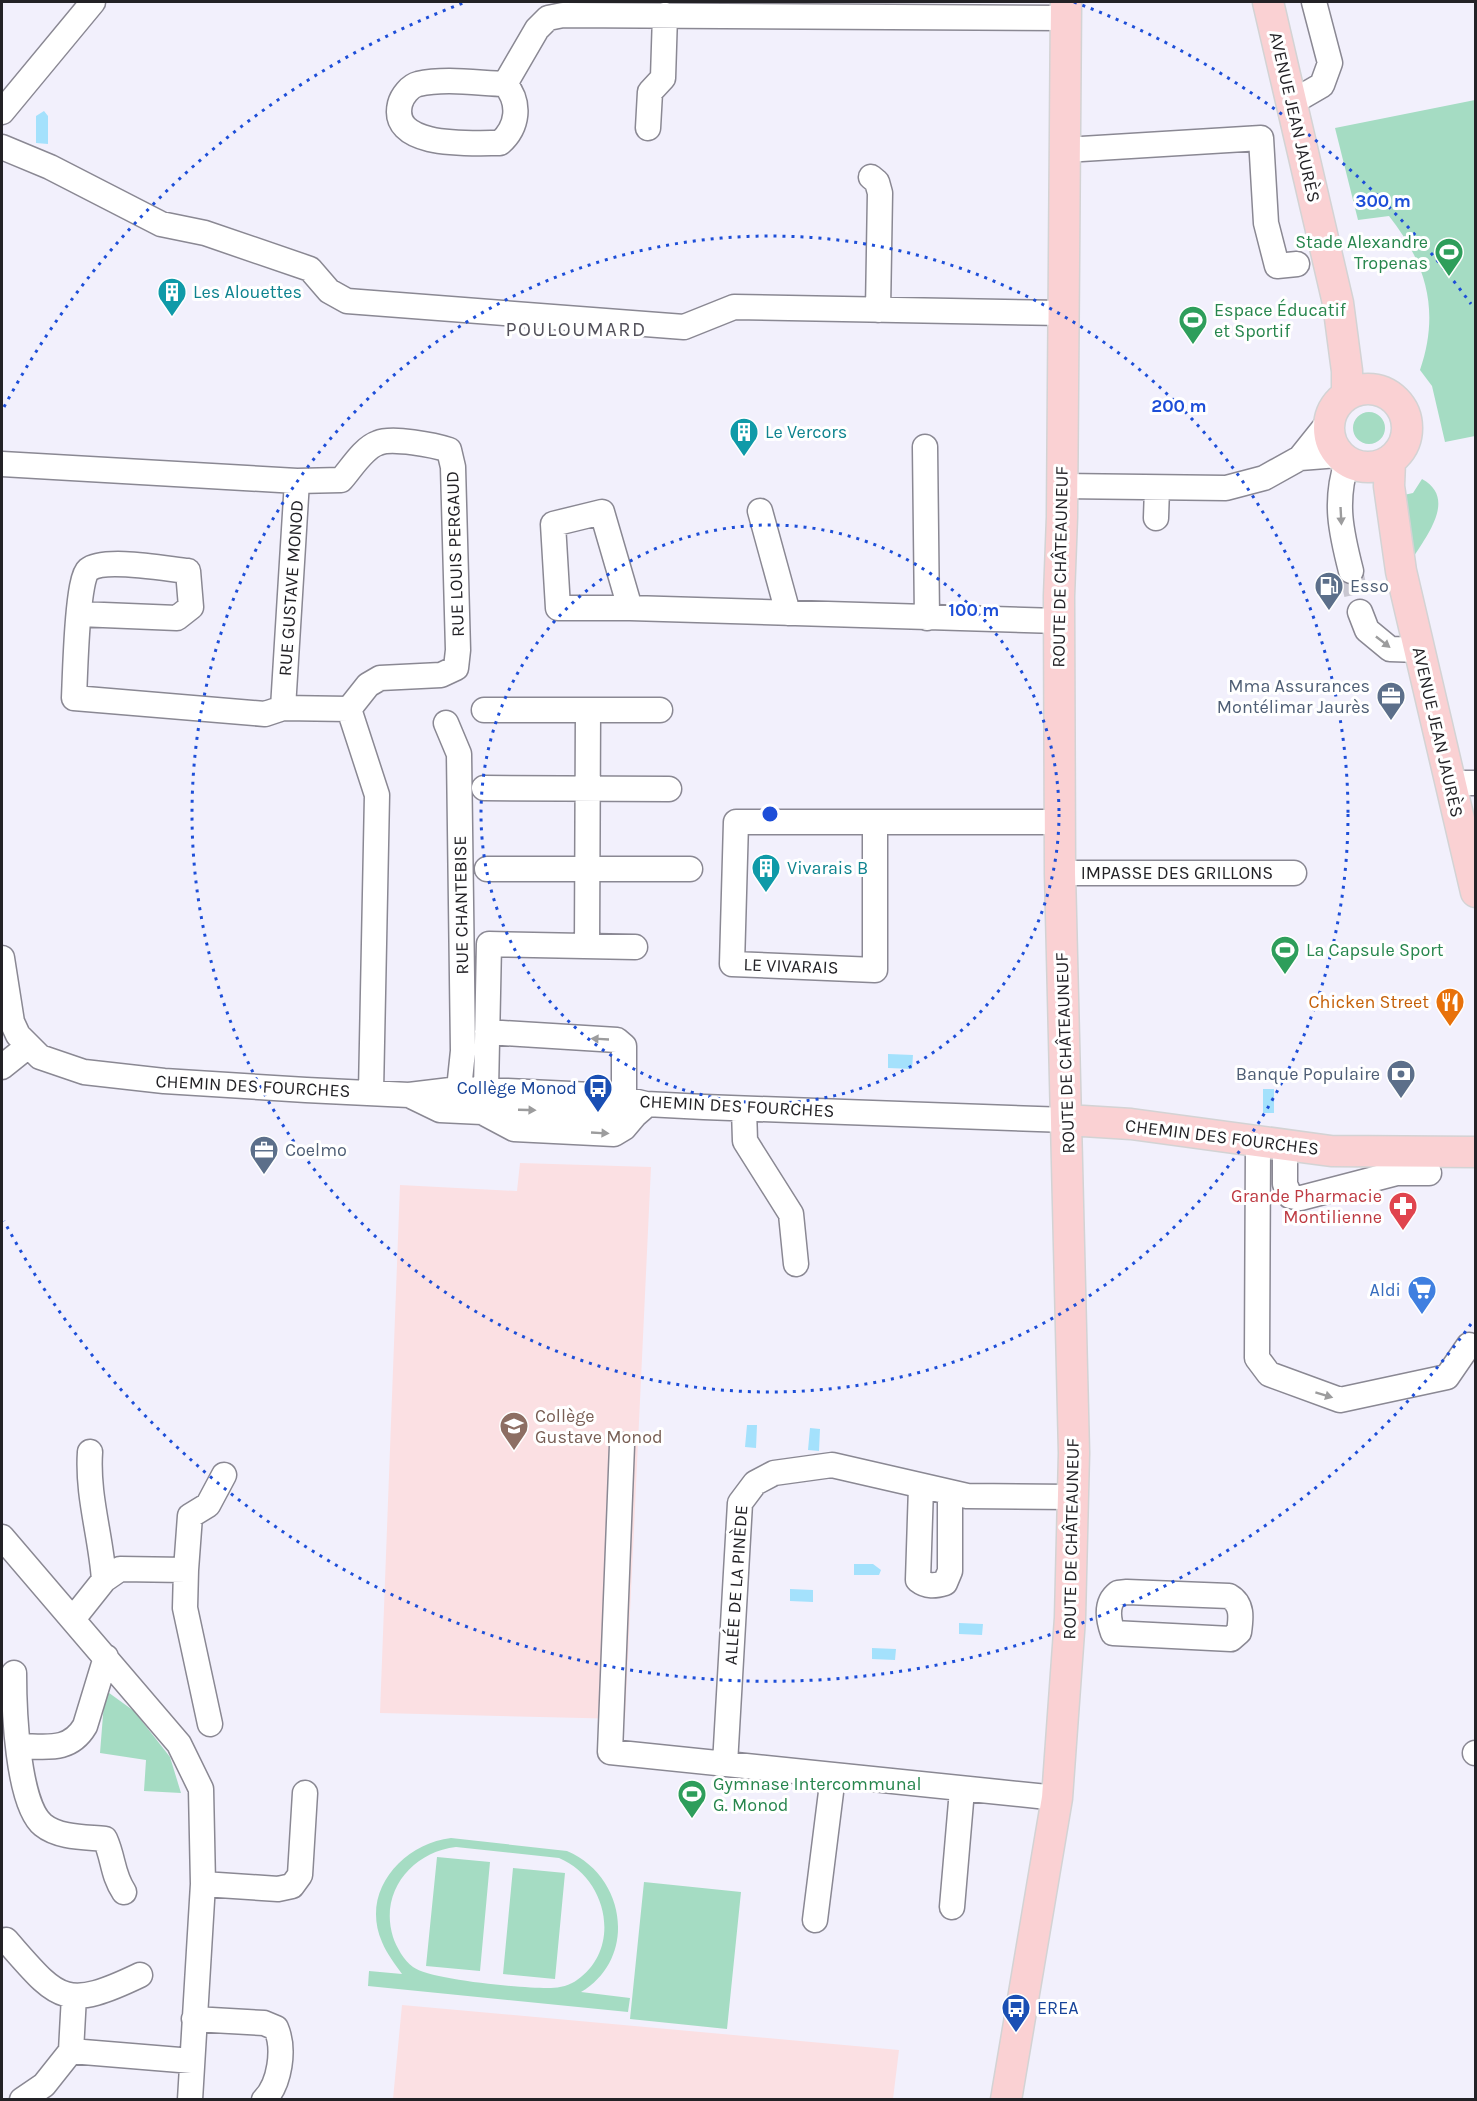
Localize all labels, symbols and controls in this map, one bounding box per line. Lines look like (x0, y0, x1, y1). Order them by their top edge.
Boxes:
street label: AVENUE JEAN JAURÈS (1265, 29, 1326, 204)
text: 300 m (1355, 190, 1411, 212)
place label: Stade Alexandre Tropenas (1295, 231, 1428, 274)
sports icon: Stade Alexandre Tropenas (1433, 236, 1465, 278)
building icon: Les Alouettes (156, 276, 188, 318)
place label: Les Alouettes (193, 281, 302, 303)
place label: Espace Éducatif et Sportif (1214, 298, 1347, 342)
sports icon: Espace Éducatif et Sportif (1177, 304, 1209, 346)
district label: POULOUMARD (505, 318, 647, 341)
text: 200 m (1151, 395, 1207, 417)
building icon: Le Vercors (728, 416, 760, 458)
place label: Le Vercors (765, 421, 847, 443)
street label: ROUTE DE CHÂTEAUNEUF (1047, 466, 1073, 668)
street label: RUE LOUIS PERGAUD (441, 471, 469, 637)
street label: RUE GUSTAVE MONOD (274, 499, 308, 677)
one-way arrow (1336, 507, 1345, 526)
fuel station icon: Esso (1313, 570, 1345, 612)
place label: Esso (1350, 575, 1389, 597)
text: 100 m (949, 599, 999, 621)
one-way arrow (1375, 636, 1390, 648)
street label: AVENUE JEAN JAURÈS (1408, 644, 1469, 819)
place label: Mma Assurances Montélimar Jaurès (1217, 675, 1370, 718)
office icon: Mma Assurances Montélimar Jaurès (1375, 680, 1407, 722)
centre of rings (760, 804, 780, 824)
street label: RUE CHANTEBISE (449, 835, 473, 975)
building icon: Vivarais B (750, 852, 782, 894)
place label: Vivarais B (787, 857, 868, 879)
street label: IMPASSE DES GRILLONS (1081, 862, 1273, 884)
sports icon: La Capsule Sport (1269, 934, 1301, 976)
place label: La Capsule Sport (1306, 939, 1444, 961)
street label: ROUTE DE CHÂTEAUNEUF (1050, 952, 1080, 1154)
street label: LE VIVARAIS (743, 953, 839, 979)
restaurant icon: Chicken Street (1434, 986, 1466, 1028)
place label: Chicken Street (1309, 991, 1429, 1013)
one-way arrow (590, 1034, 609, 1043)
bank icon: Banque Populaire (1385, 1058, 1417, 1100)
place label: Banque Populaire (1236, 1063, 1380, 1085)
street label: CHEMIN DES FOURCHES (155, 1070, 351, 1102)
bus stop icon: Collège Monod (582, 1072, 614, 1114)
place label: Collège Monod (457, 1077, 577, 1099)
street label: CHEMIN DES FOURCHES (639, 1090, 835, 1122)
one-way arrow (517, 1105, 536, 1115)
street label: CHEMIN DES FOURCHES (1124, 1114, 1320, 1160)
one-way arrow (590, 1129, 609, 1138)
office icon: Coelmo (248, 1134, 280, 1176)
place label: Coelmo (285, 1139, 347, 1161)
place label: Grande Pharmacie Montilienne (1231, 1185, 1382, 1228)
pharmacy icon: Grande Pharmacie Montilienne (1387, 1190, 1419, 1232)
supermarket icon: Aldi (1406, 1274, 1438, 1316)
place label: Aldi (1370, 1279, 1401, 1301)
one-way arrow (1315, 1391, 1333, 1400)
place label: Collège Gustave Monod (535, 1405, 663, 1448)
school or university icon: Collège Gustave Monod (498, 1410, 530, 1452)
street label: ROUTE DE CHÂTEAUNEUF (1058, 1438, 1084, 1640)
street label: ALLÉE DE LA PINÈDE (718, 1504, 753, 1666)
place label: Gymnase Intercommunal G. Monod (713, 1773, 922, 1816)
sports icon: Gymnase Intercommunal G. Monod (676, 1778, 708, 1820)
bus stop icon: EREA (1000, 1992, 1032, 2034)
place label: EREA (1037, 1997, 1079, 2019)

